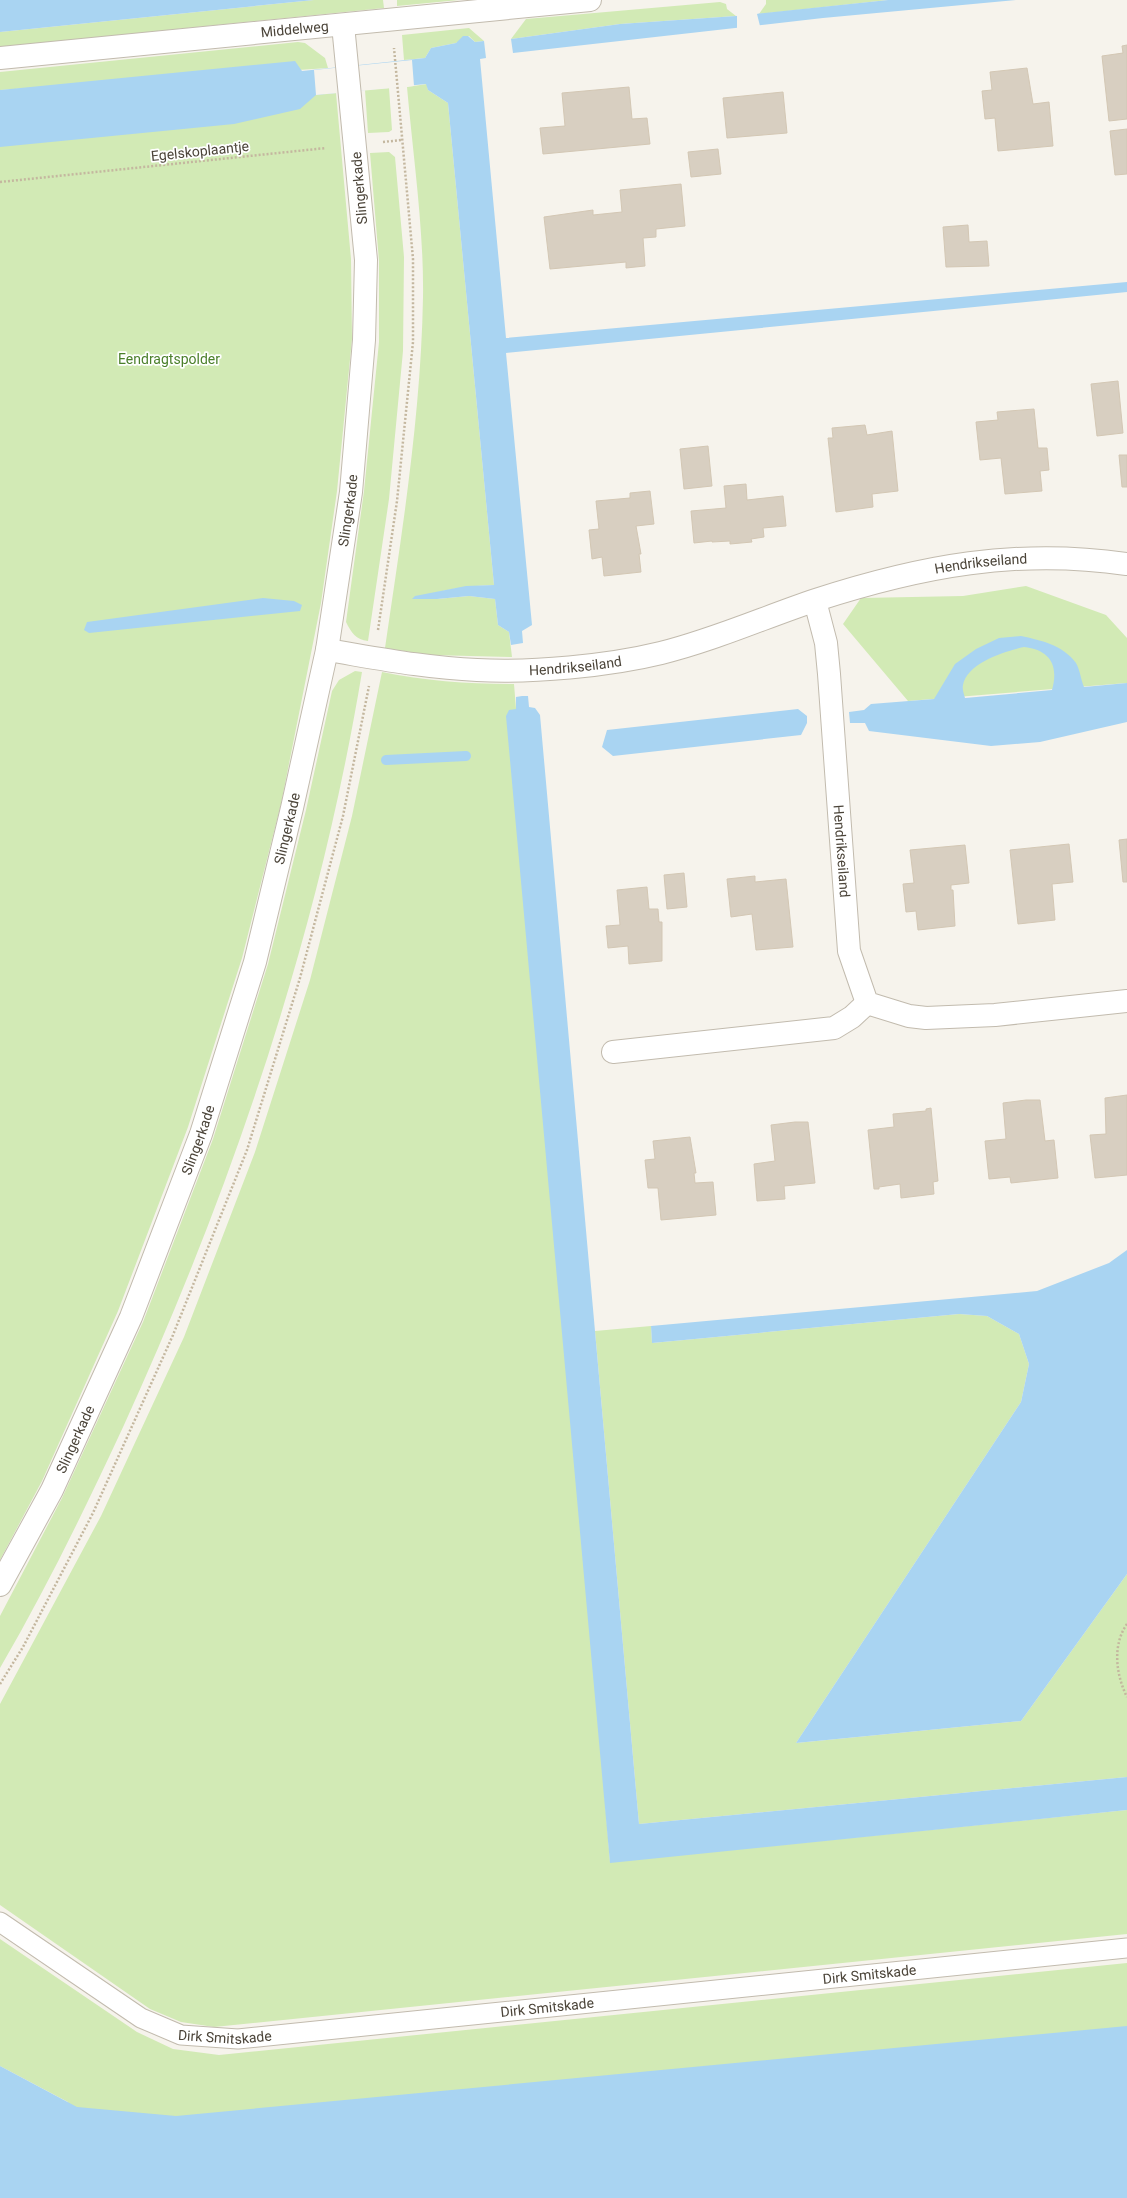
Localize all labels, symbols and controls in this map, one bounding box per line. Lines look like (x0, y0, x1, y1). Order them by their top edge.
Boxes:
street label: Middelweg (260, 18, 329, 40)
street label: Egelskoplaantje (150, 138, 250, 164)
street label: Slingerkade (348, 151, 370, 225)
park label: Eendragtspolder (118, 351, 220, 367)
street label: Slingerkade (335, 474, 360, 548)
street label: Hendrikseiland (933, 550, 1027, 577)
street label: Hendrikseiland (529, 653, 623, 678)
street label: Slingerkade (271, 791, 303, 866)
street label: Hendrikseiland (830, 804, 853, 898)
street label: Slingerkade (178, 1103, 218, 1177)
street label: Slingerkade (53, 1403, 98, 1476)
street label: Dirk Smitskade (822, 1962, 917, 1987)
street label: Dirk Smitskade (500, 1995, 595, 2020)
street label: Dirk Smitskade (177, 2027, 272, 2047)

